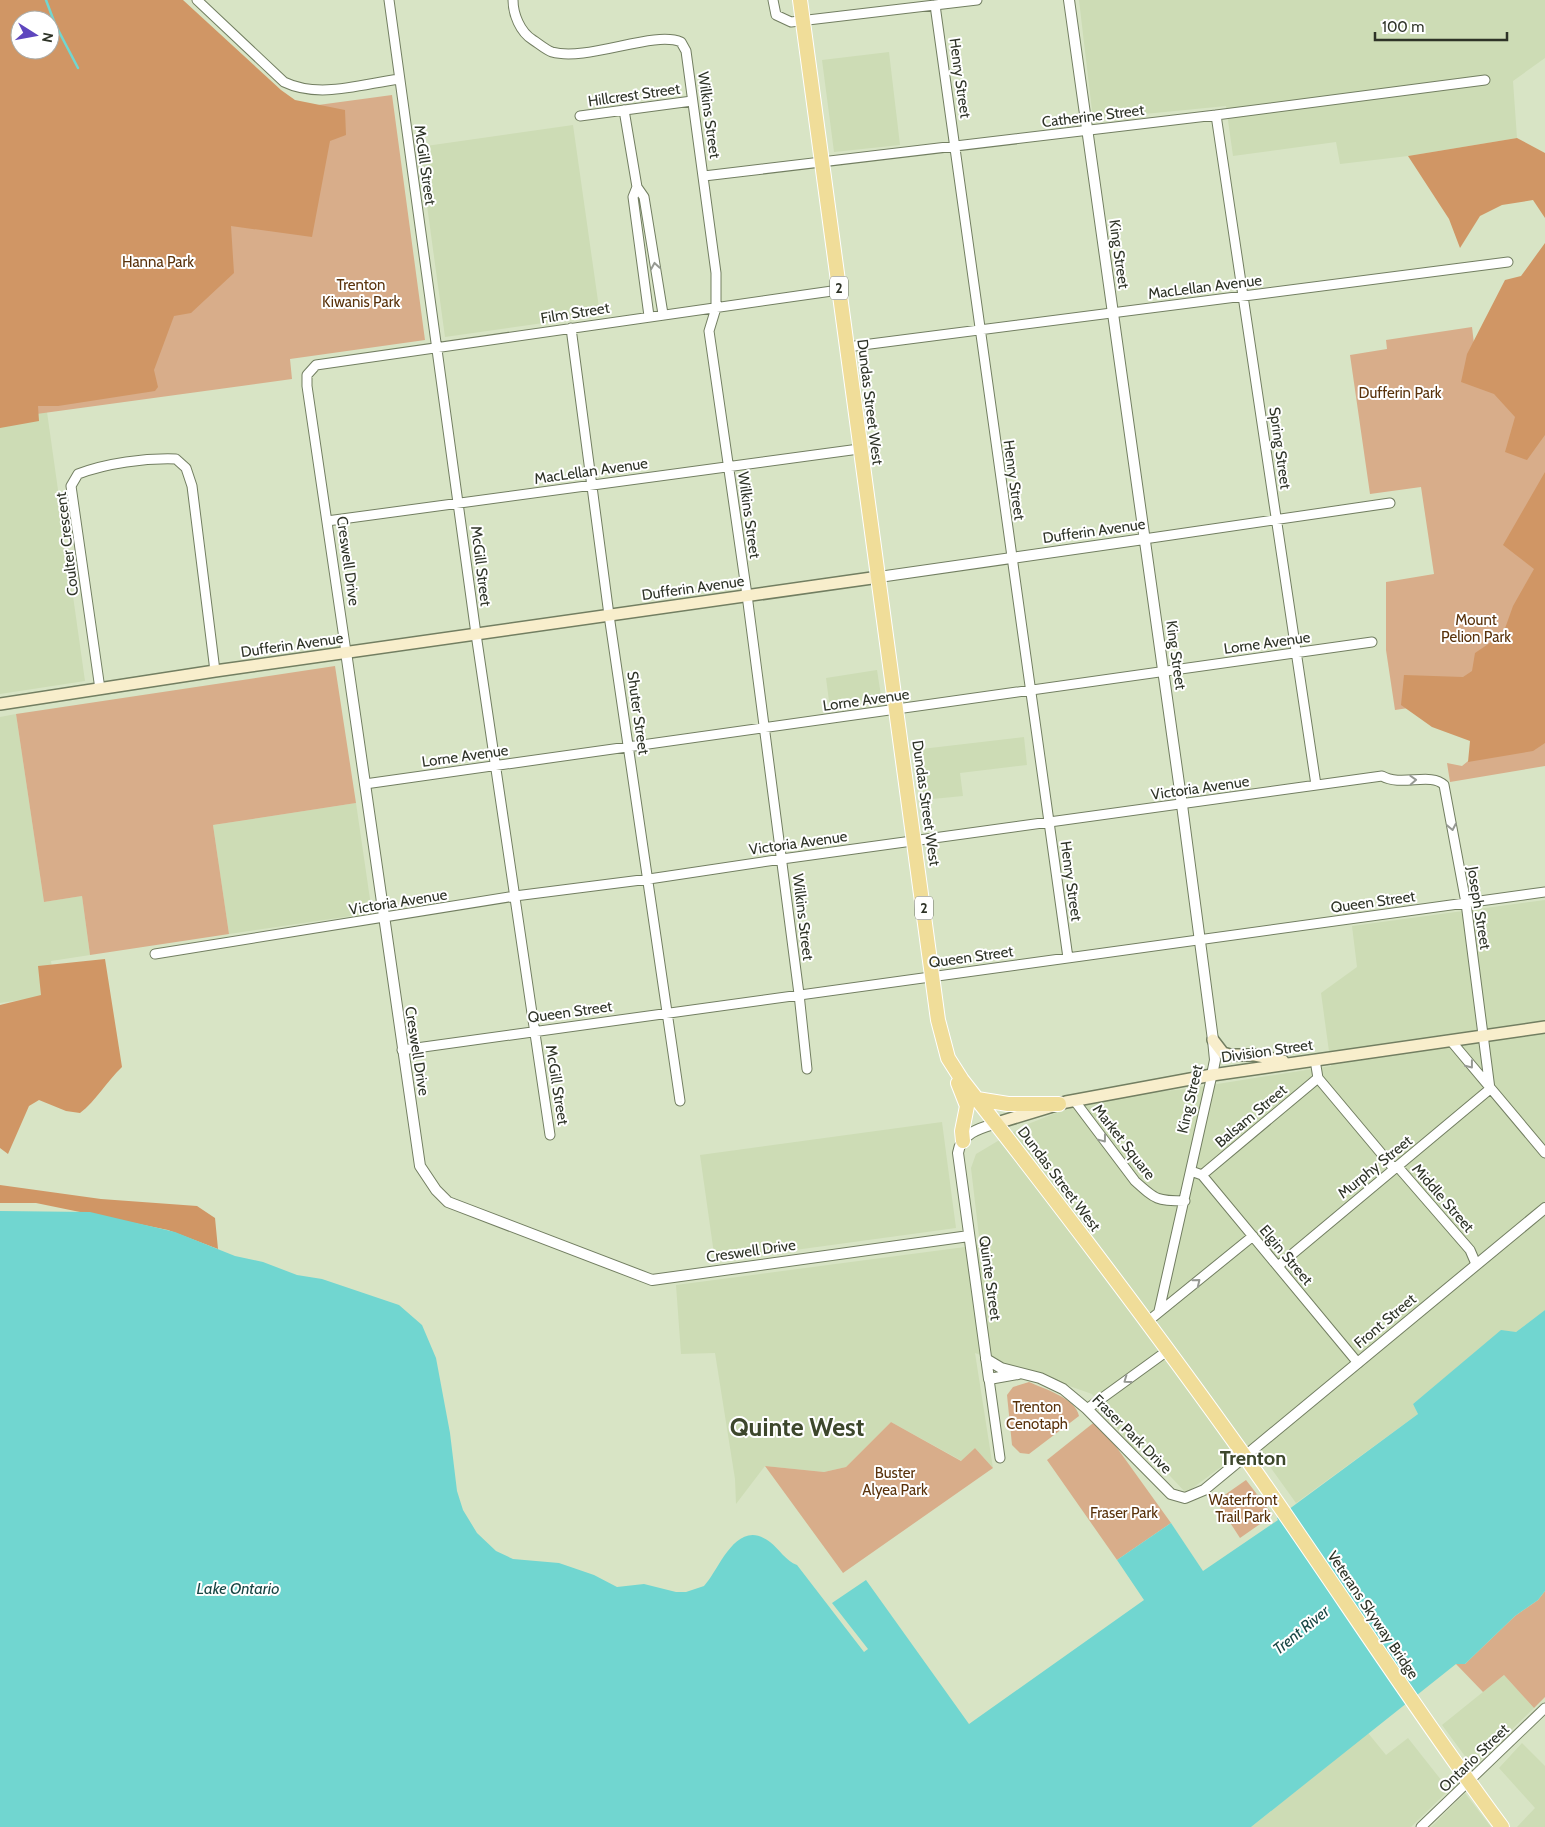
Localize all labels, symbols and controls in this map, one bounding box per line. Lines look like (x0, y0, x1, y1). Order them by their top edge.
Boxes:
north arrow (10, 10, 60, 60)
scale bar (1375, 10, 1508, 42)
text: 100 m (1382, 18, 1424, 36)
text: N (38, 31, 58, 44)
street label: Henry Street (945, 37, 975, 119)
street label: Wilkins Street (694, 71, 724, 159)
street label: Hillcrest Street (587, 80, 681, 110)
street label: Catherine Street (1041, 101, 1145, 131)
street label: McGill Street (410, 124, 440, 206)
street label: King Street (1105, 218, 1133, 290)
park label: Hanna Park (122, 253, 194, 271)
one-way arrow (650, 262, 660, 271)
street label: MacLellan Avenue (1147, 271, 1263, 303)
park label: Trenton Kiwanis Park (322, 276, 400, 311)
road number: 2 (830, 276, 848, 300)
street label: Film Street (539, 299, 611, 327)
street label: Dundas Street West (853, 338, 887, 466)
park label: Dufferin Park (1359, 384, 1442, 402)
street label: Spring Street (1265, 406, 1295, 490)
street label: Henry Street (999, 439, 1029, 521)
street label: MacLellan Avenue (533, 454, 649, 488)
street label: Wilkins Street (734, 471, 764, 559)
street label: Coulter Crescent (52, 491, 82, 597)
street label: Creswell Drive (333, 515, 363, 607)
street label: Dufferin Avenue (1042, 515, 1147, 547)
street label: McGill Street (467, 525, 495, 607)
street label: Dufferin Avenue (641, 572, 746, 604)
park label: Mount Pelion Park (1441, 611, 1511, 646)
street label: King Street (1162, 619, 1190, 691)
street label: Lorne Avenue (1222, 628, 1312, 658)
street label: Dufferin Avenue (240, 629, 345, 661)
street label: Shuter Street (623, 670, 653, 756)
street label: Lorne Avenue (821, 685, 911, 715)
street label: Dundas Street West (908, 739, 944, 867)
street label: Lorne Avenue (420, 741, 510, 771)
street label: Victoria Avenue (1150, 772, 1251, 804)
one-way arrow (1410, 775, 1418, 786)
one-way arrow (1446, 822, 1457, 831)
street label: Victoria Avenue (748, 827, 849, 859)
street label: Henry Street (1056, 840, 1086, 922)
street label: Joseph Street (1463, 864, 1494, 951)
street label: Wilkins Street (789, 873, 817, 961)
street label: Victoria Avenue (348, 885, 449, 919)
street label: Queen Street (1330, 887, 1416, 917)
road number: 2 (915, 896, 933, 920)
street label: Queen Street (928, 942, 1014, 972)
street label: Queen Street (527, 997, 613, 1027)
street label: Creswell Drive (401, 1005, 433, 1097)
street label: Division Street (1220, 1036, 1314, 1066)
street label: McGill Street (542, 1044, 572, 1126)
one-way arrow (1465, 1059, 1473, 1068)
street label: King Street (1173, 1063, 1207, 1135)
street label: Balsam Street (1211, 1081, 1291, 1151)
street label: Market Square (1089, 1101, 1159, 1184)
street label: Dundas Street West (1014, 1123, 1104, 1235)
street label: Murphy Street (1334, 1132, 1416, 1202)
one-way arrow (1097, 1133, 1106, 1143)
street label: Middle Street (1408, 1160, 1478, 1236)
street label: Elgin Street (1256, 1221, 1316, 1289)
street label: Quinte Street (975, 1234, 1005, 1322)
street label: Creswell Drive (705, 1236, 797, 1266)
one-way arrow (1192, 1278, 1201, 1287)
street label: Front Street (1350, 1290, 1420, 1352)
one-way arrow (1123, 1374, 1133, 1383)
street label: Fraser Park Drive (1088, 1390, 1176, 1478)
park label: Trenton Cenotaph (1006, 1398, 1068, 1433)
district label: Quinte West (730, 1412, 865, 1442)
district label: Trenton (1220, 1446, 1286, 1470)
park label: Buster Alyea Park (862, 1464, 928, 1499)
park label: Waterfront Trail Park (1208, 1491, 1278, 1526)
park label: Fraser Park (1090, 1504, 1158, 1522)
street label: Veterans Skyway Bridge (1324, 1548, 1423, 1683)
water label: Lake Ontario (197, 1579, 279, 1598)
water label: Trent River (1269, 1601, 1334, 1658)
street label: Ontario Street (1435, 1720, 1513, 1796)

